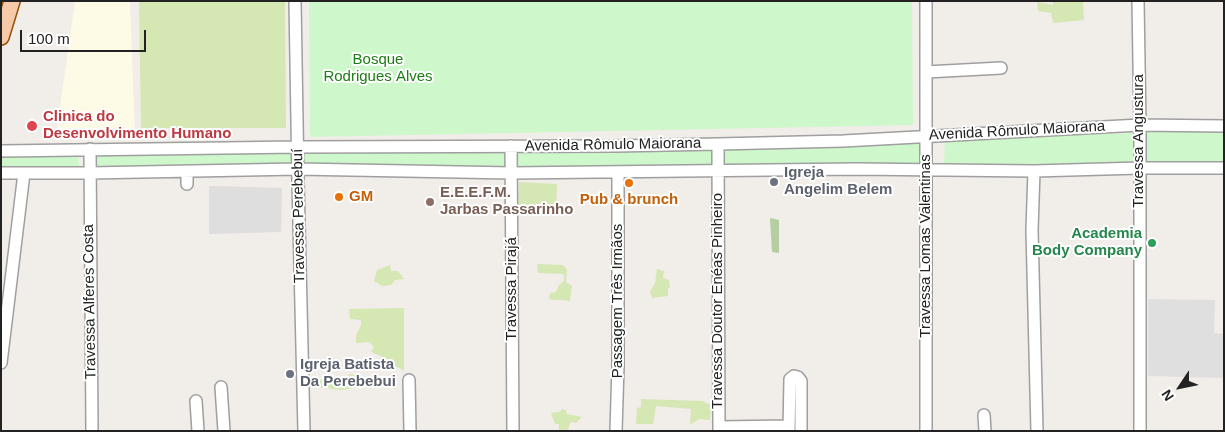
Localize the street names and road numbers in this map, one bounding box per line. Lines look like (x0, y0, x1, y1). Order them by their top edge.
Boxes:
street label: Travessa Angustura (1130, 74, 1148, 208)
street label: Avenida Rômulo Maiorana (928, 117, 1106, 145)
street label: Avenida Rômulo Maiorana (525, 134, 701, 156)
street label: Travessa Perebebuí (289, 149, 309, 283)
street label: Travessa Lomas Valentinas (917, 154, 935, 338)
street label: Travessa Doutor Enéas Pinheiro (709, 193, 727, 409)
street label: Travessa Alferes Costa (80, 224, 100, 380)
street label: Passagem Três Irmãos (609, 224, 627, 378)
street label: Travessa Pirajá (503, 237, 521, 341)

